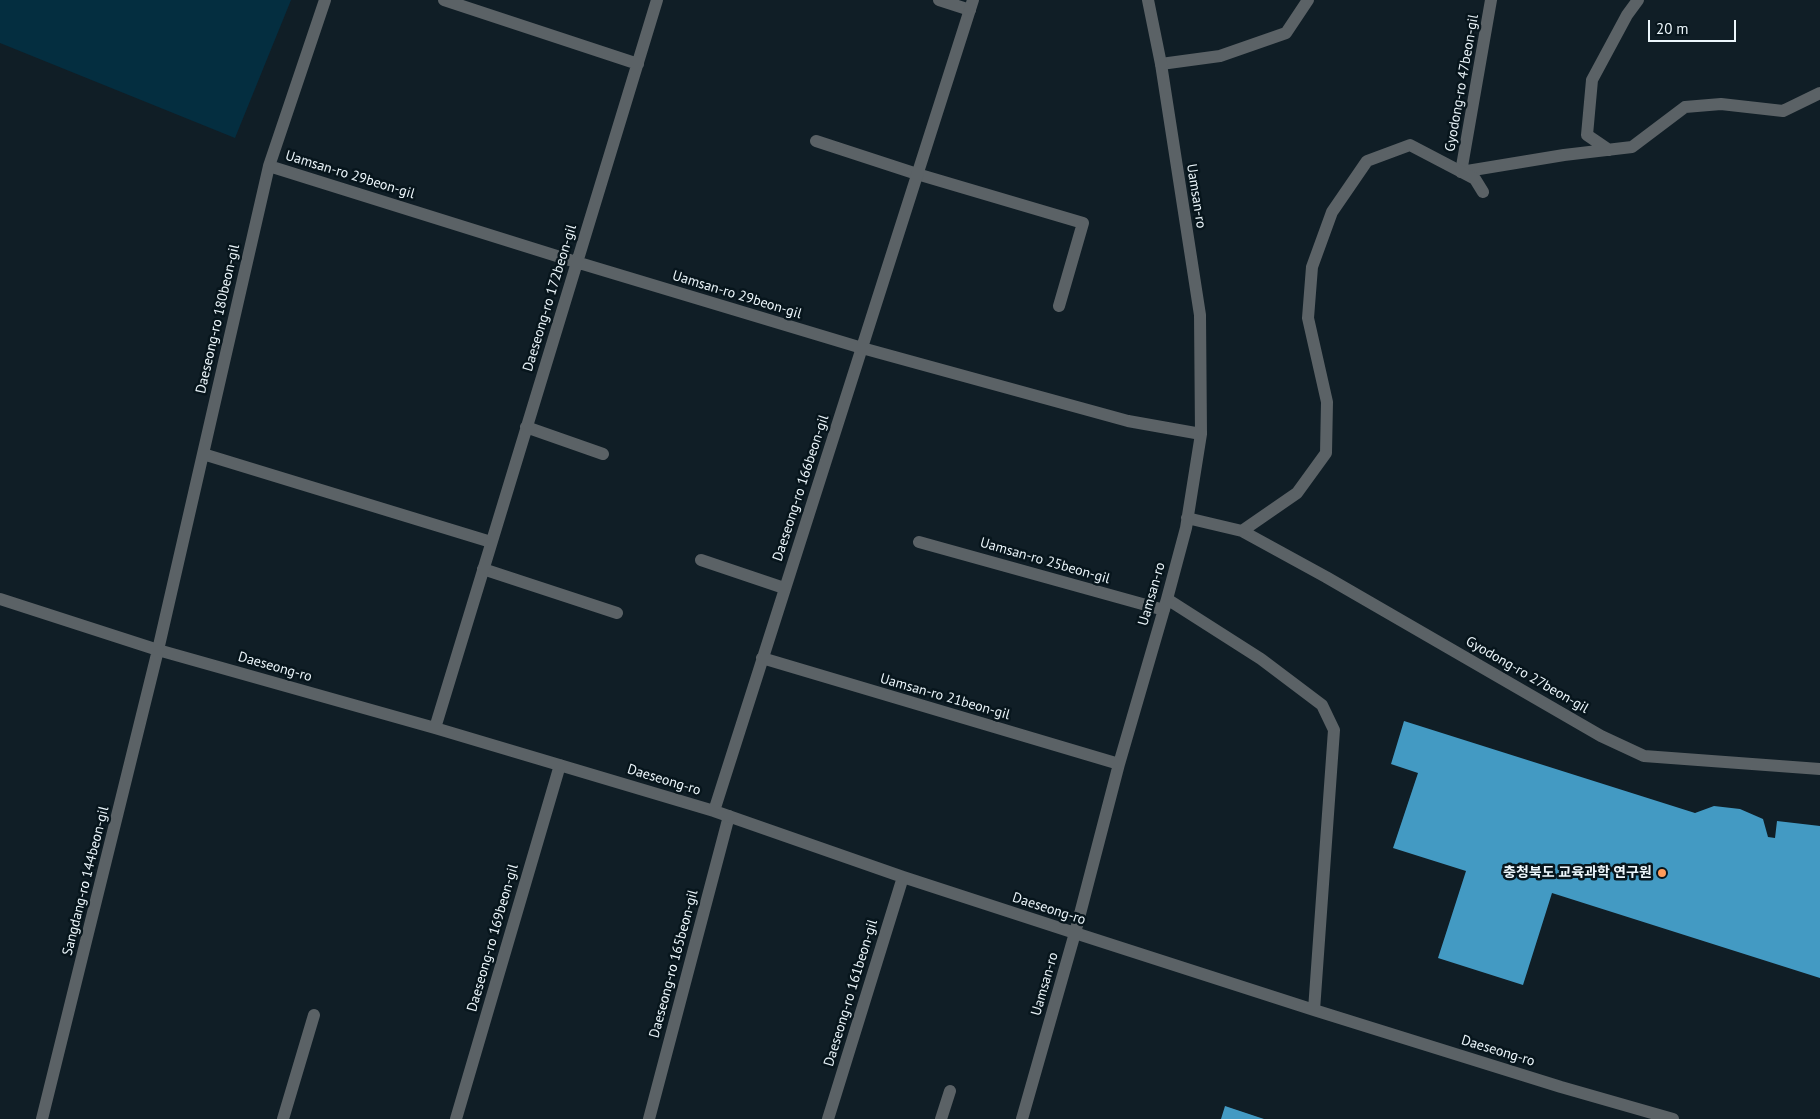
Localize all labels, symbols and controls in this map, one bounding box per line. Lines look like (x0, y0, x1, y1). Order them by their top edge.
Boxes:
scale bar (1650, 10, 1738, 42)
street label: Gyodong-ro 47beon-gil (1442, 13, 1482, 153)
text: 20 m (1656, 19, 1689, 38)
street label: Uamsan-ro 29beon-gil (283, 147, 417, 203)
street label: Uamsan-ro (1183, 162, 1209, 230)
street label: Daeseong-ro 172beon-gil (520, 223, 580, 373)
street label: Daeseong-ro 180beon-gil (193, 243, 243, 395)
street label: Uamsan-ro 29beon-gil (670, 267, 804, 323)
street label: Daeseong-ro 166beon-gil (769, 413, 833, 563)
street label: Uamsan-ro 25beon-gil (978, 534, 1112, 588)
street label: Uamsan-ro (1135, 560, 1169, 628)
street label: Gyodong-ro 27beon-gil (1463, 633, 1591, 717)
street label: Daeseong-ro (236, 648, 314, 686)
street label: Uamsan-ro 21beon-gil (878, 670, 1012, 724)
street label: Daeseong-ro (625, 761, 703, 799)
street label: Sangdang-ro 144beon-gil (59, 805, 113, 957)
street label: Daeseong-ro 169beon-gil (464, 862, 522, 1014)
place label: 충청북도 교육과학 연구원 (1503, 865, 1652, 881)
marker: 충청북도 교육과학 연구원 (1656, 867, 1668, 879)
street label: Daeseong-ro 165beon-gil (646, 888, 702, 1040)
street label: Daeseong-ro (1010, 889, 1088, 929)
street label: Daeseong-ro 161beon-gil (821, 918, 881, 1068)
street label: Uamsan-ro (1028, 950, 1062, 1018)
street label: Daeseong-ro (1459, 1032, 1537, 1070)

